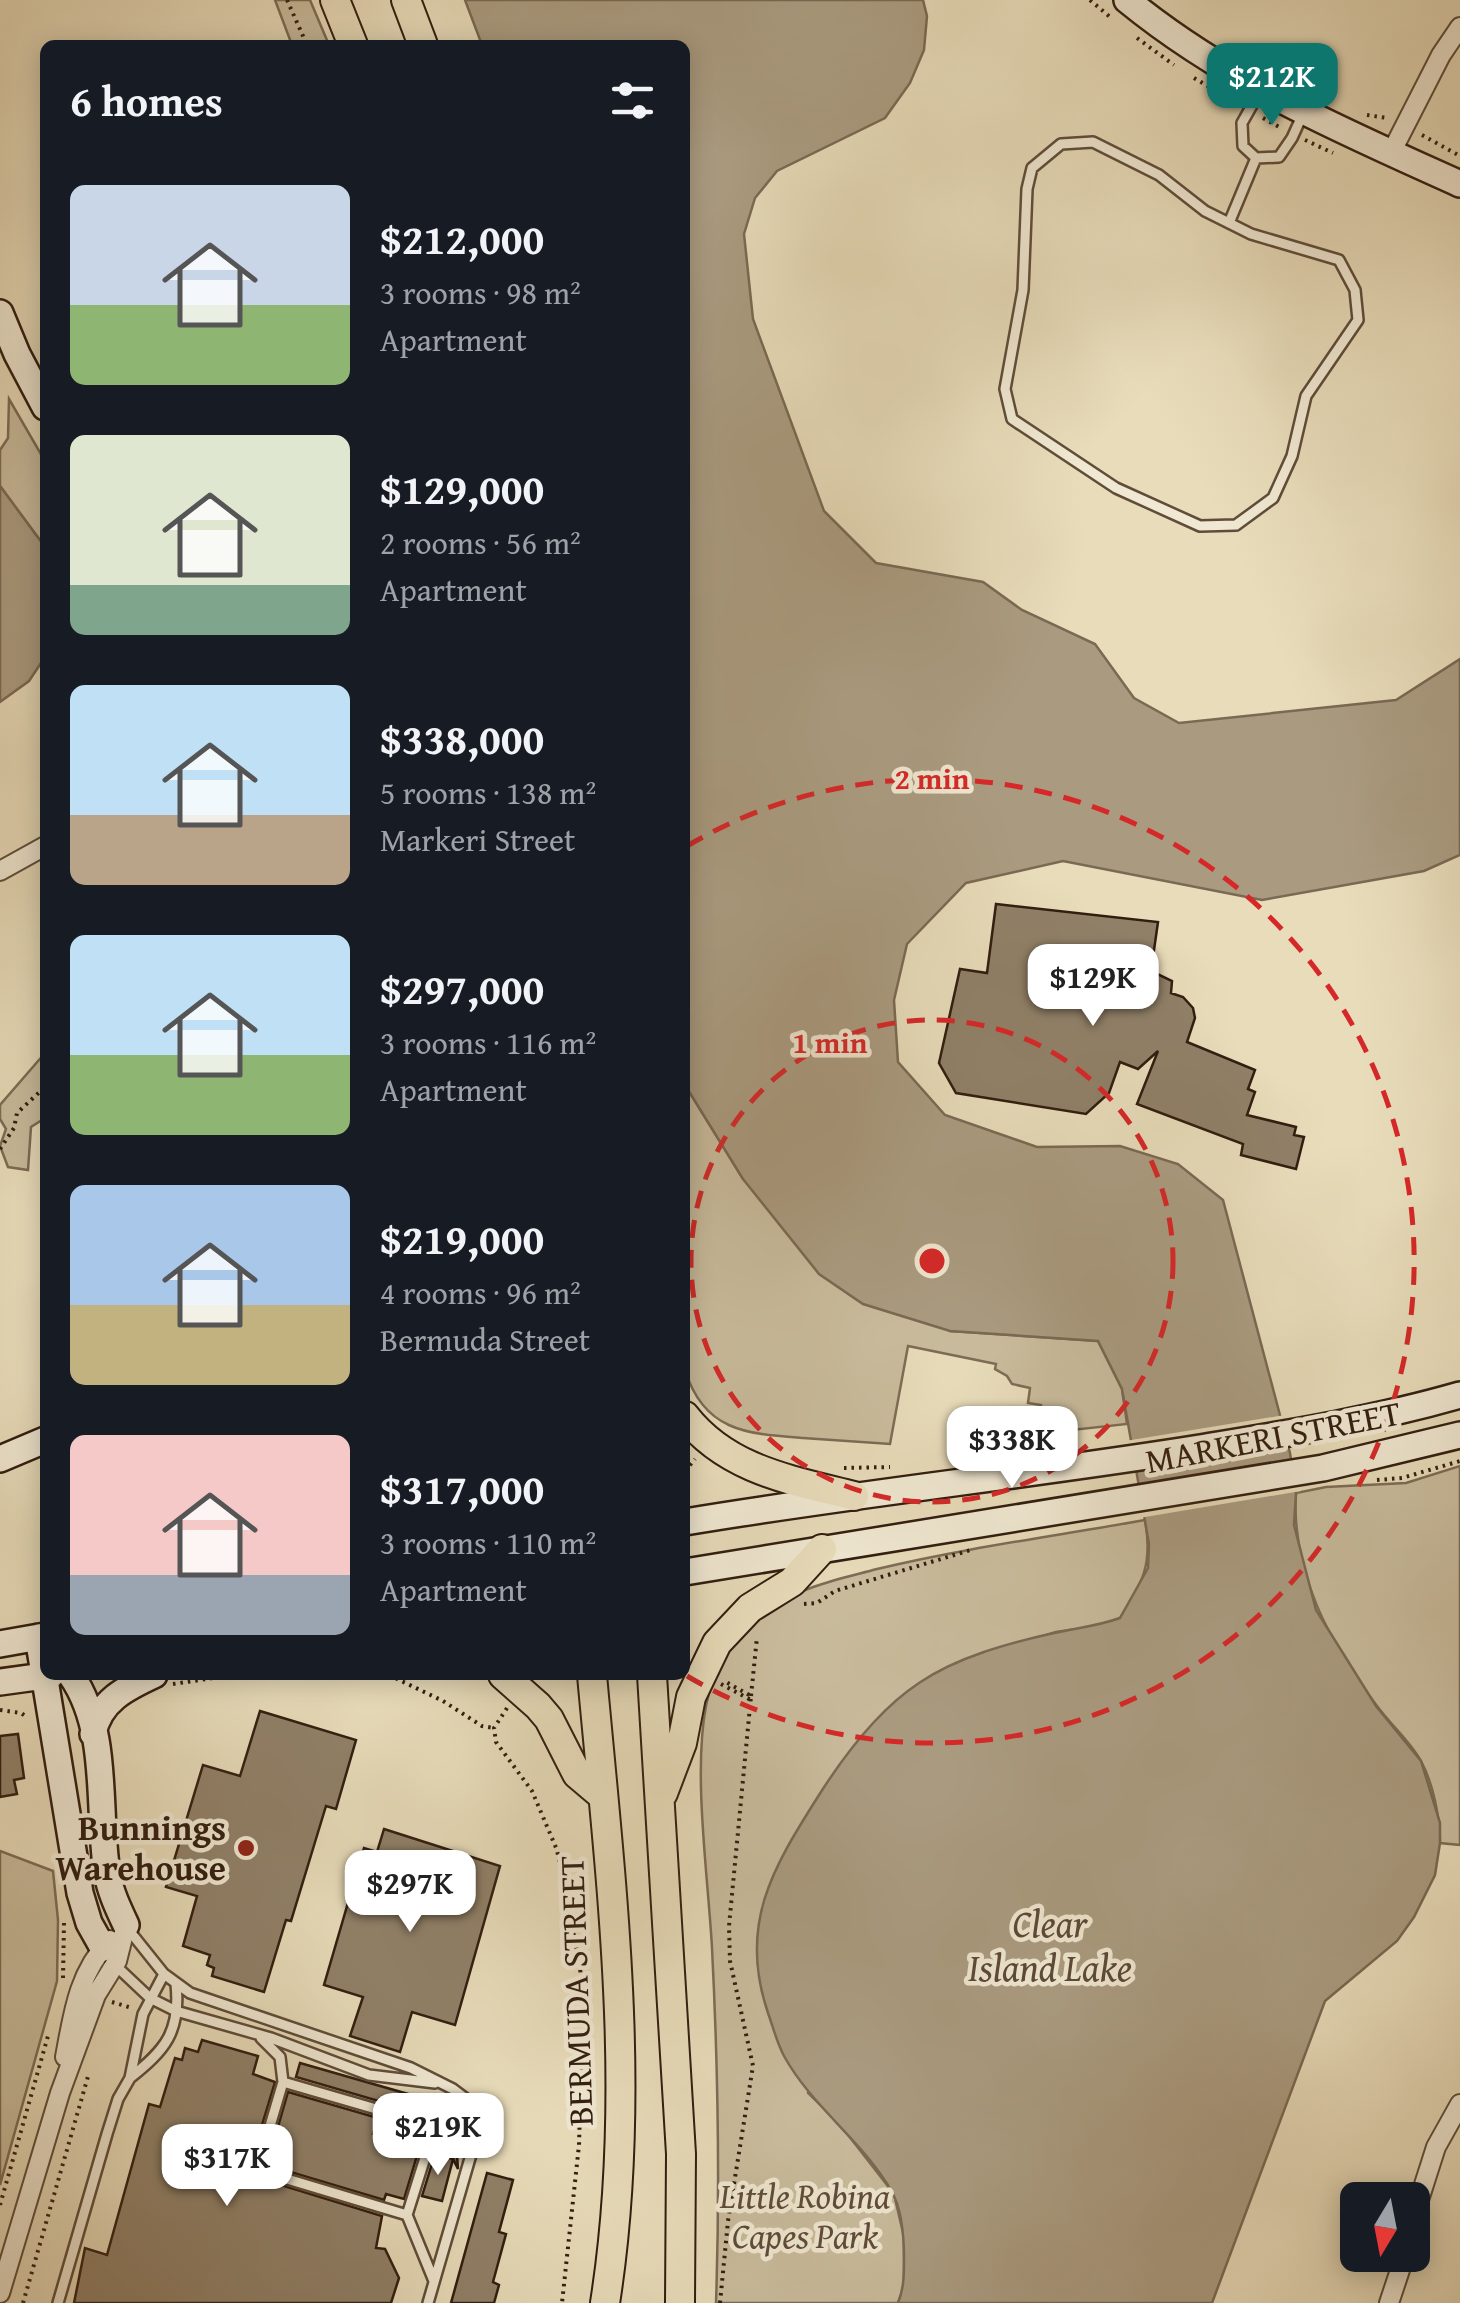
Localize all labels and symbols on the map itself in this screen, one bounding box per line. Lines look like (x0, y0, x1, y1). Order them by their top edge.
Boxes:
pin: $212K (1202, 43, 1342, 128)
text: 2 min (895, 756, 970, 800)
pin: $129K (1023, 944, 1163, 1029)
text: 1 min (793, 1020, 868, 1064)
centre of rings (914, 1243, 950, 1279)
street label: MARKERI STREET (1141, 1387, 1405, 1486)
pin: $338K (942, 1406, 1082, 1491)
place label: Bunnings Warehouse (55, 1802, 226, 1893)
marker: Bunnings Warehouse (235, 1837, 257, 1859)
pin: $297K (340, 1850, 480, 1935)
street label: BERMUDA STREET (545, 1855, 606, 2127)
water label: Clear Island Lake (968, 1895, 1132, 1995)
pin: $219K (368, 2093, 508, 2178)
pin: $317K (157, 2124, 297, 2209)
park label: Little Robina Capes Park (719, 2170, 890, 2261)
north arrow (1340, 2182, 1430, 2272)

